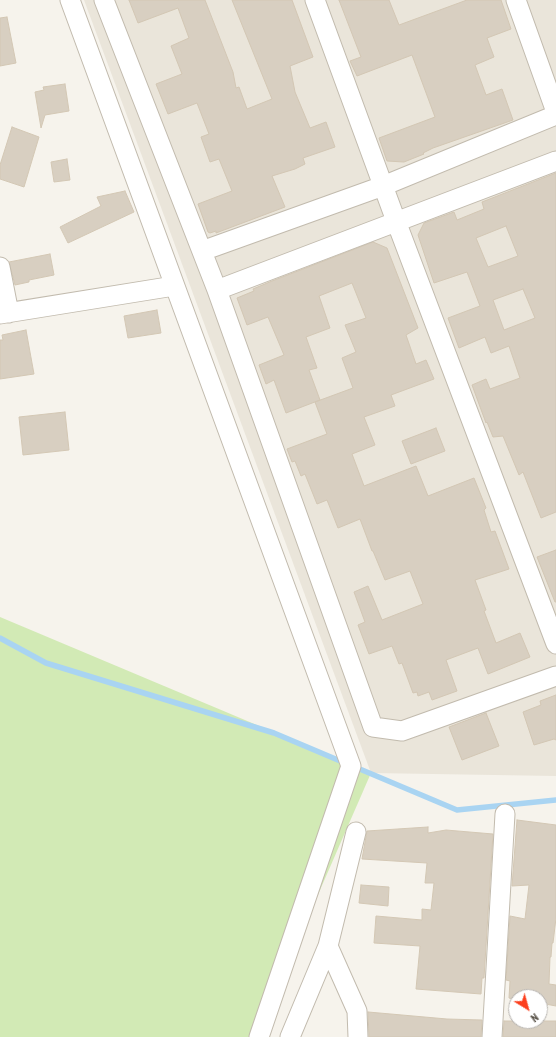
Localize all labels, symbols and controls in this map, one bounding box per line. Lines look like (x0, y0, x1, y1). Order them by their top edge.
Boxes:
north arrow (508, 989, 548, 1029)
text: N (528, 1010, 541, 1025)

